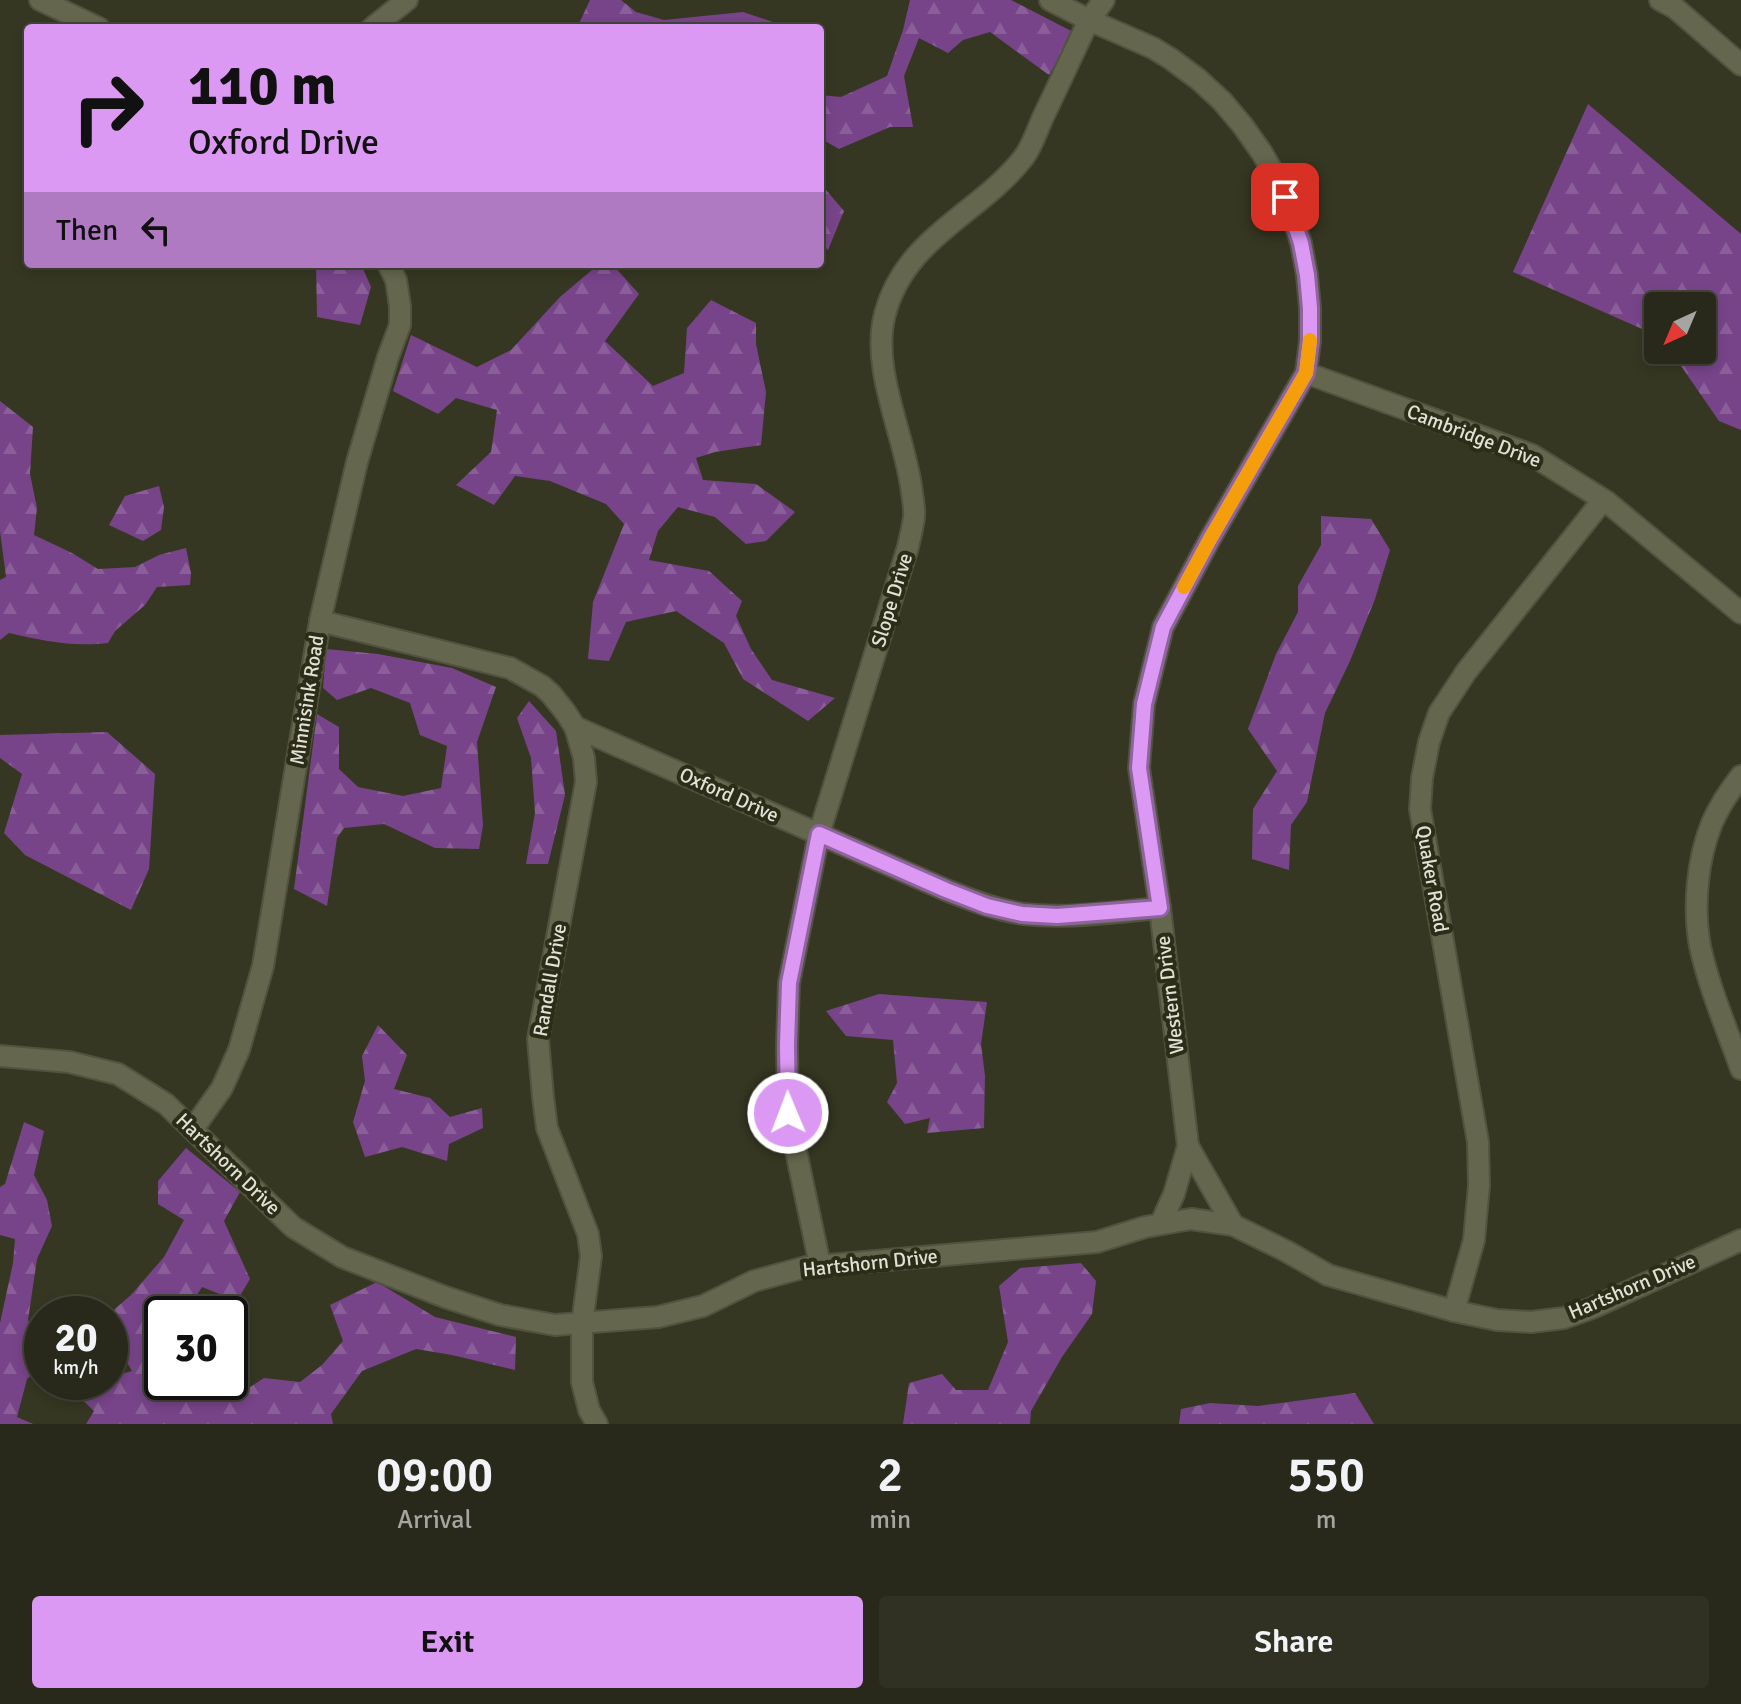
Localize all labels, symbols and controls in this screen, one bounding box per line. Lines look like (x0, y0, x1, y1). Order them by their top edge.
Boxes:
text: 110 m (188, 51, 336, 120)
icon: right (56, 56, 160, 160)
text: Oxford Drive (188, 120, 379, 165)
pin (1251, 163, 1319, 231)
icon: arrive (1263, 175, 1307, 219)
icon: left (134, 208, 178, 252)
text: Then (56, 212, 118, 249)
north arrow (1644, 292, 1716, 364)
map controls (1644, 292, 1716, 364)
street label: Cambridge Drive (1403, 399, 1545, 473)
street label: Slope Drive (866, 550, 918, 650)
street label: Minnisink Road (284, 633, 330, 767)
street label: Oxford Drive (675, 762, 783, 828)
street label: Quaker Road (1410, 823, 1454, 935)
street label: Randall Drive (528, 922, 572, 1038)
street label: Western Drive (1150, 934, 1190, 1056)
position arrow (746, 1071, 830, 1155)
street label: Hartshorn Drive (170, 1108, 286, 1220)
street label: Hartshorn Drive (801, 1243, 939, 1283)
street label: Hartshorn Drive (1565, 1249, 1699, 1325)
speed limit sign: 30 (144, 1296, 248, 1400)
text: 20 (54, 1313, 98, 1363)
text: km/h (53, 1355, 99, 1380)
text: 09:00 (376, 1446, 493, 1505)
text: 2 (877, 1446, 903, 1505)
text: 550 (1287, 1446, 1365, 1505)
text: Arrival (397, 1504, 472, 1536)
text: min (869, 1504, 911, 1536)
text: m (1316, 1504, 1336, 1536)
button: Exit (32, 1596, 863, 1688)
button: Share (879, 1596, 1709, 1688)

